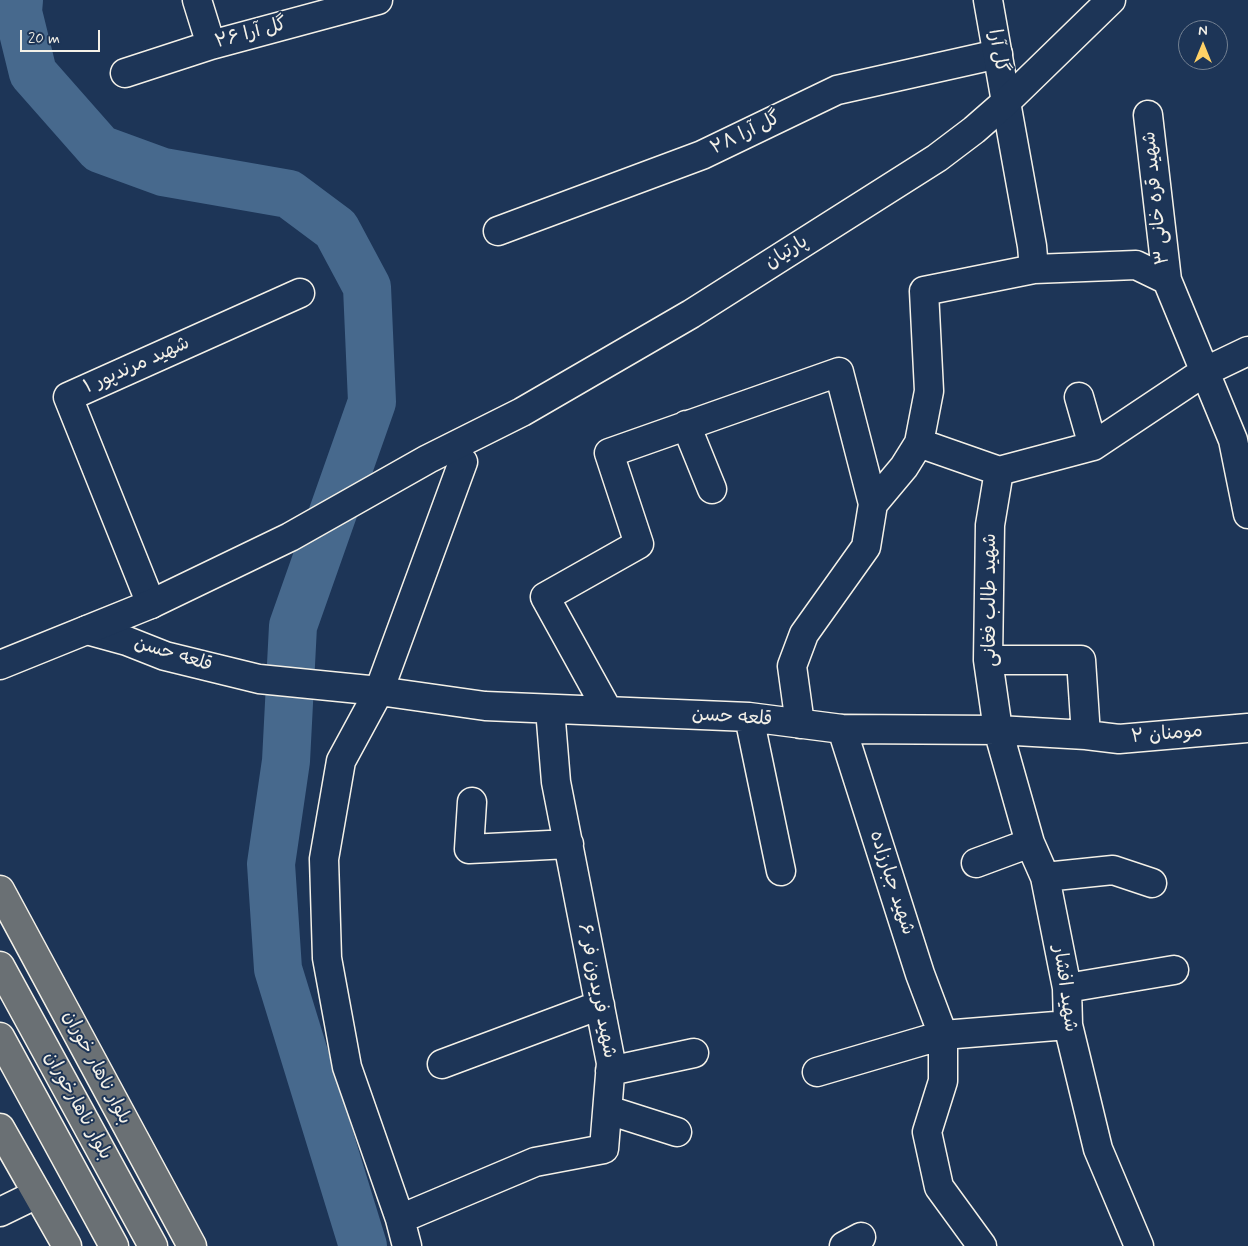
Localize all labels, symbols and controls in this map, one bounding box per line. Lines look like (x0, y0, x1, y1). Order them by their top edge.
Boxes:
street label: ۲۶ گل آرا (213, 14, 289, 54)
scale bar (22, 20, 102, 52)
north arrow (1178, 20, 1228, 70)
text: N (1198, 22, 1208, 40)
street label: گل آرا (982, 28, 1012, 74)
text: 20 m (28, 29, 60, 49)
street label: ۲۸ گل آرا (707, 107, 785, 161)
street label: شهید قره خانی ۳ (1139, 130, 1175, 266)
street label: پارتیان (761, 231, 813, 275)
street label: شهید مرندپور ۱ (80, 332, 194, 400)
street label: شهید طالب فغانی (980, 533, 1002, 667)
street label: قلعه حسن (131, 632, 215, 678)
street label: قلعه حسن (691, 704, 773, 732)
street label: ۲ مومنان (1130, 721, 1204, 749)
street label: شهید جبارزاده (863, 828, 919, 938)
street label: شهید فریدون فر ۶ (572, 922, 620, 1060)
street label: شهید افشار (1047, 944, 1081, 1034)
street label: بلوار ناهار خوران (56, 1007, 136, 1129)
street label: بلوار ناهارخوران (38, 1048, 116, 1164)

